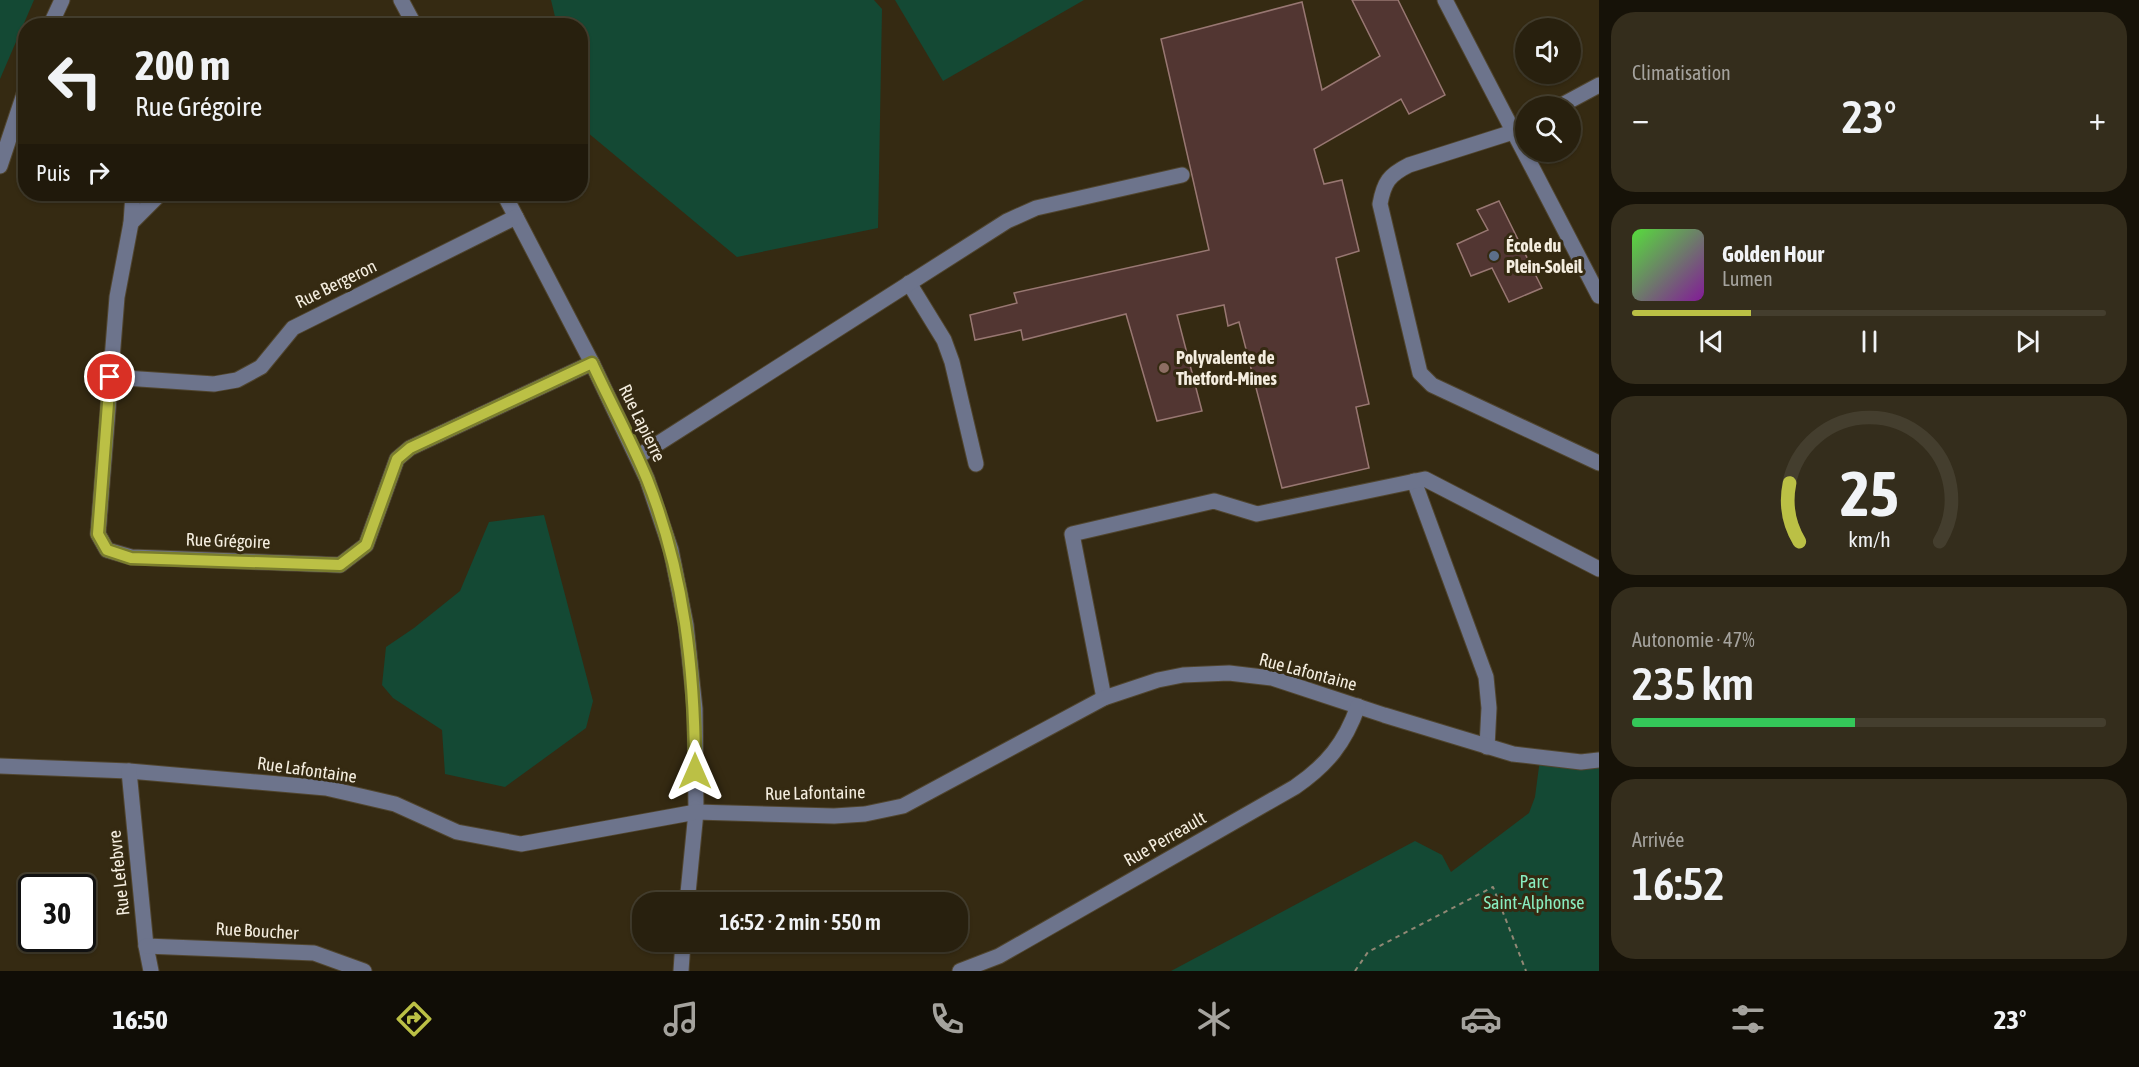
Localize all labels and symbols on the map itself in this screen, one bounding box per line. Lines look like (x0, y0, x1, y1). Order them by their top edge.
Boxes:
place label: École du Plein-Soleil (1506, 235, 1583, 277)
marker: École du Plein-Soleil (1487, 249, 1501, 263)
street label: Rue Bergeron (292, 255, 380, 312)
place label: Polyvalente de Thetford-Mines (1176, 347, 1277, 389)
pin (84, 351, 135, 402)
marker: Polyvalente de Thetford-Mines (1157, 361, 1171, 375)
street label: Rue Lapierre (615, 381, 670, 465)
street label: Rue Grégoire (185, 529, 271, 552)
street label: Rue Lafontaine (1257, 648, 1359, 695)
position arrow (663, 739, 727, 803)
street label: Rue Lafontaine (256, 752, 358, 787)
street label: Rue Lafontaine (765, 781, 865, 804)
street label: Rue Perreault (1120, 807, 1209, 870)
street label: Rue Lefebvre (104, 829, 133, 917)
park label: Parc Saint-Alphonse (1483, 871, 1585, 913)
speed limit sign: 30 (18, 874, 96, 952)
street label: Rue Boucher (215, 918, 300, 943)

